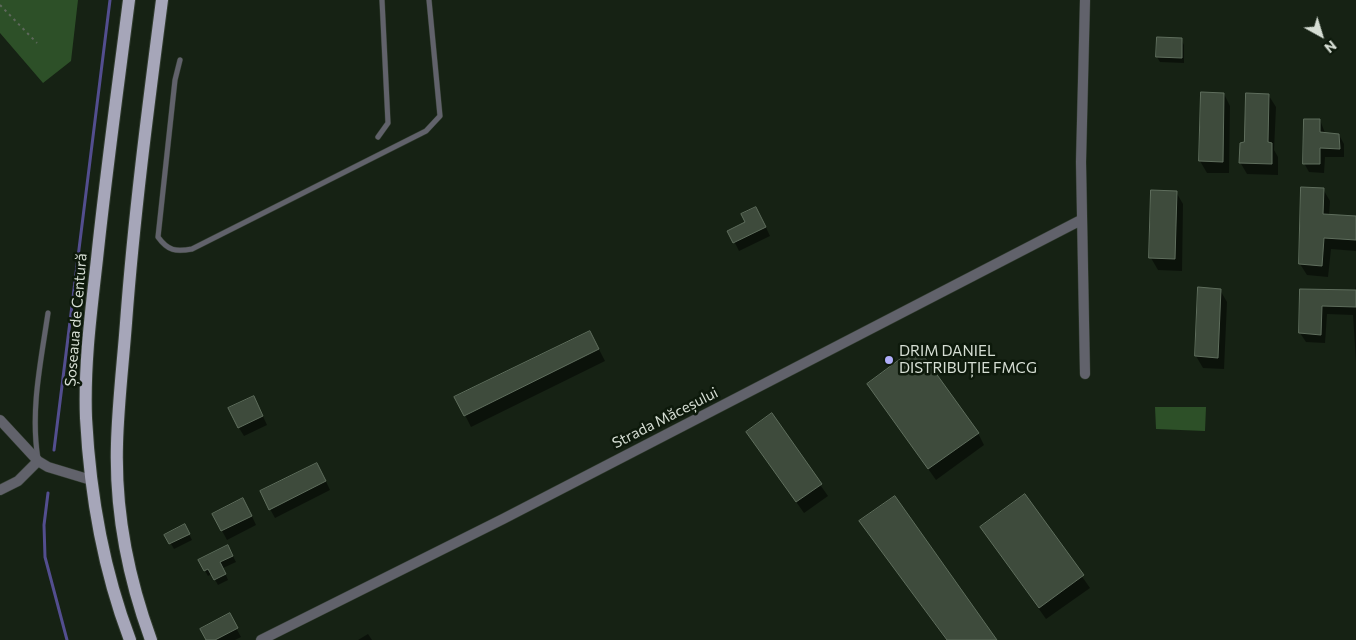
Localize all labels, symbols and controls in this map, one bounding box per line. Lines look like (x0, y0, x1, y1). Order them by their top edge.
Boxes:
north arrow (1296, 10, 1346, 60)
text: N (1321, 37, 1340, 57)
street label: Șoseaua de Centură (61, 253, 91, 387)
place label: DRIM DANIEL DISTRIBUȚIE FMCG (899, 342, 1037, 377)
marker: DRIM DANIEL DISTRIBUȚIE FMCG (883, 354, 895, 366)
street label: Strada Măceșului (609, 384, 721, 452)

